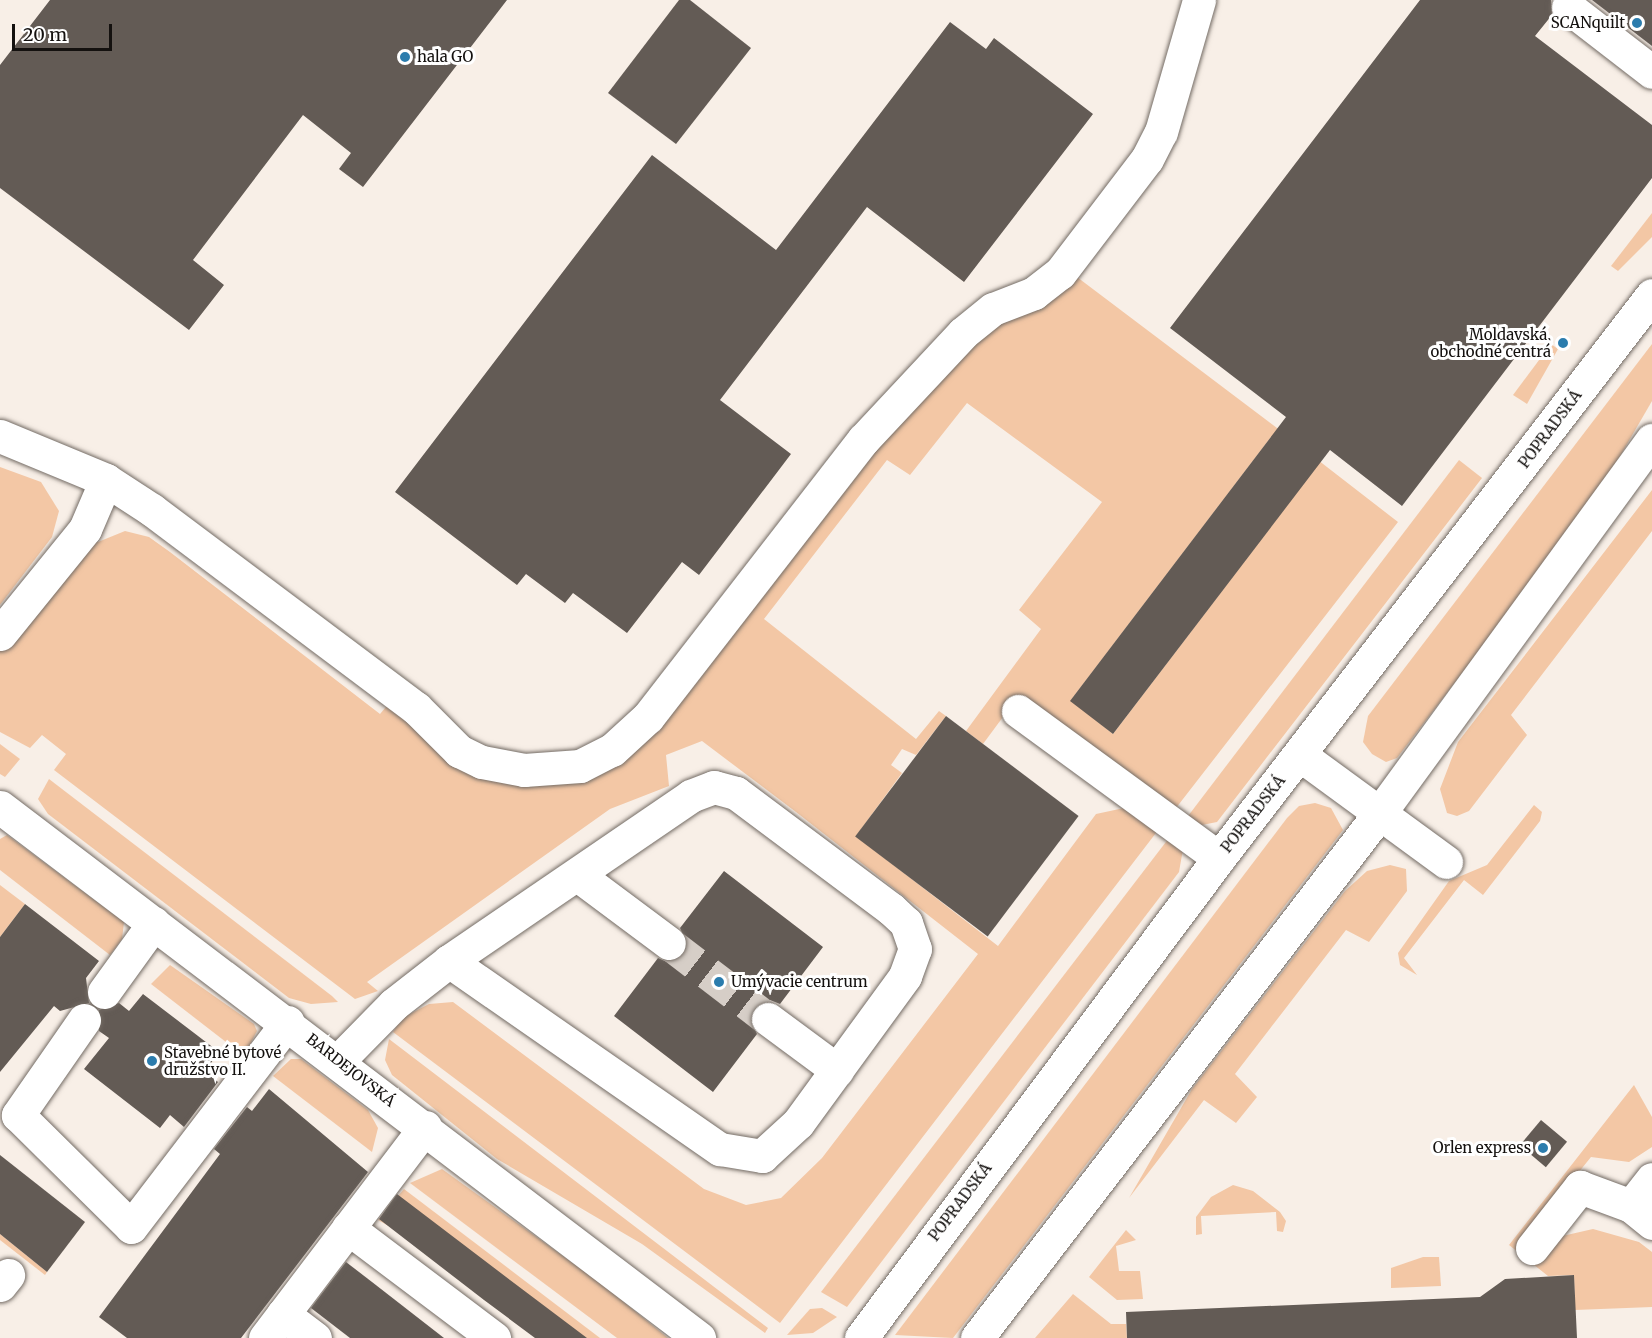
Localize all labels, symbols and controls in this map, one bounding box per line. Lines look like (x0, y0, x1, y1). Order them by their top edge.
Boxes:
scale bar (15, 12, 116, 50)
place label: SCANquilt (1551, 14, 1625, 32)
marker: SCANquilt (1630, 16, 1644, 30)
text: 20 m (23, 23, 67, 46)
place label: hala GO (417, 48, 473, 66)
marker: hala GO (398, 50, 412, 64)
place label: Moldavská, obchodné centrá (1430, 325, 1551, 360)
marker: Moldavská, obchodné centrá (1556, 336, 1570, 350)
street label: POPRADSKÁ (1515, 386, 1585, 472)
street label: POPRADSKÁ (1217, 772, 1289, 856)
place label: Umývacie centrum (731, 973, 868, 991)
marker: Umývacie centrum (712, 975, 726, 989)
street label: BARDEJOVSKÁ (303, 1030, 399, 1110)
place label: Stavebné bytové družstvo II. (164, 1043, 281, 1078)
marker: Stavebné bytové družstvo II. (145, 1054, 159, 1068)
place label: Orlen express (1433, 1139, 1531, 1157)
marker: Orlen express (1536, 1141, 1550, 1155)
street label: POPRADSKÁ (925, 1159, 995, 1245)

